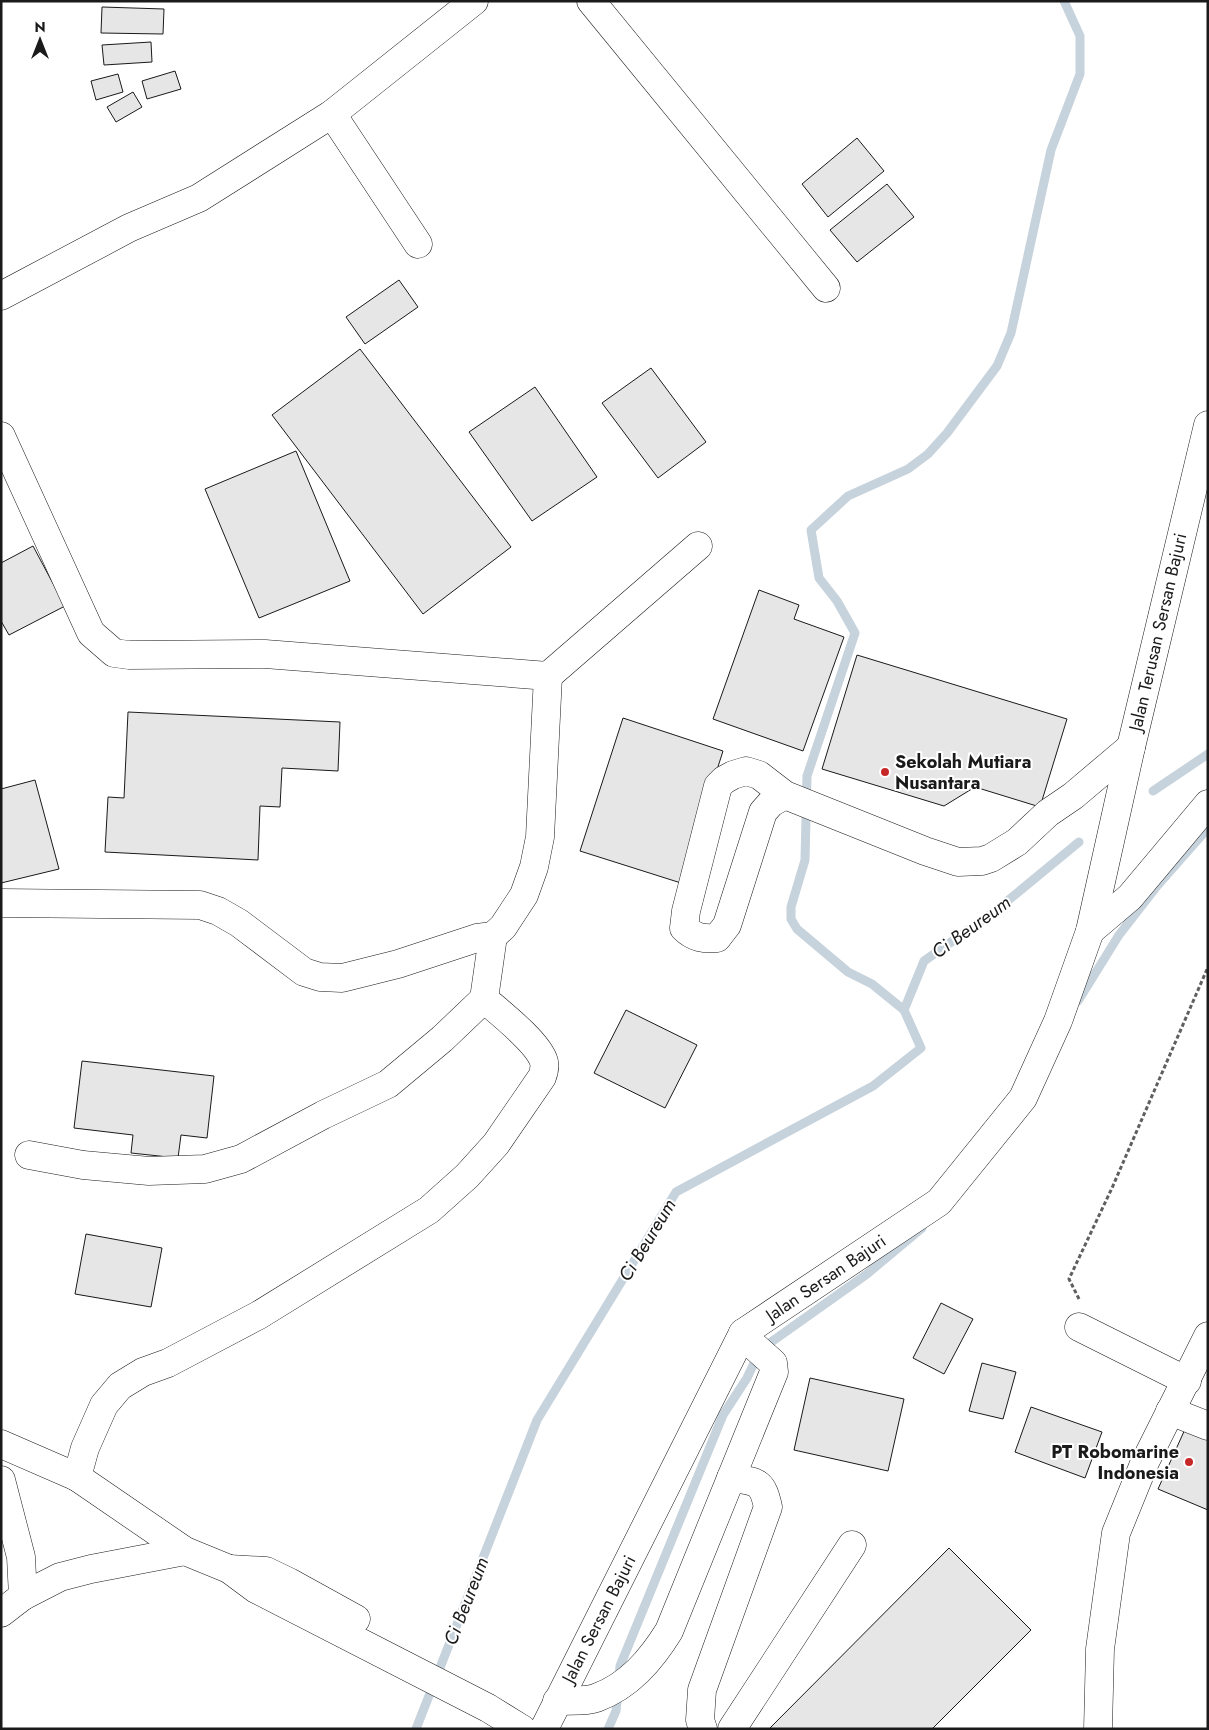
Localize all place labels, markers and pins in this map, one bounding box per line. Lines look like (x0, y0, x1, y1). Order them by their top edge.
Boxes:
place label: Sekolah Mutiara Nusantara (895, 749, 1031, 796)
marker: Sekolah Mutiara Nusantara (879, 766, 891, 778)
place label: PT Robomarine Indonesia (1051, 1439, 1179, 1486)
marker: PT Robomarine Indonesia (1183, 1456, 1195, 1468)

